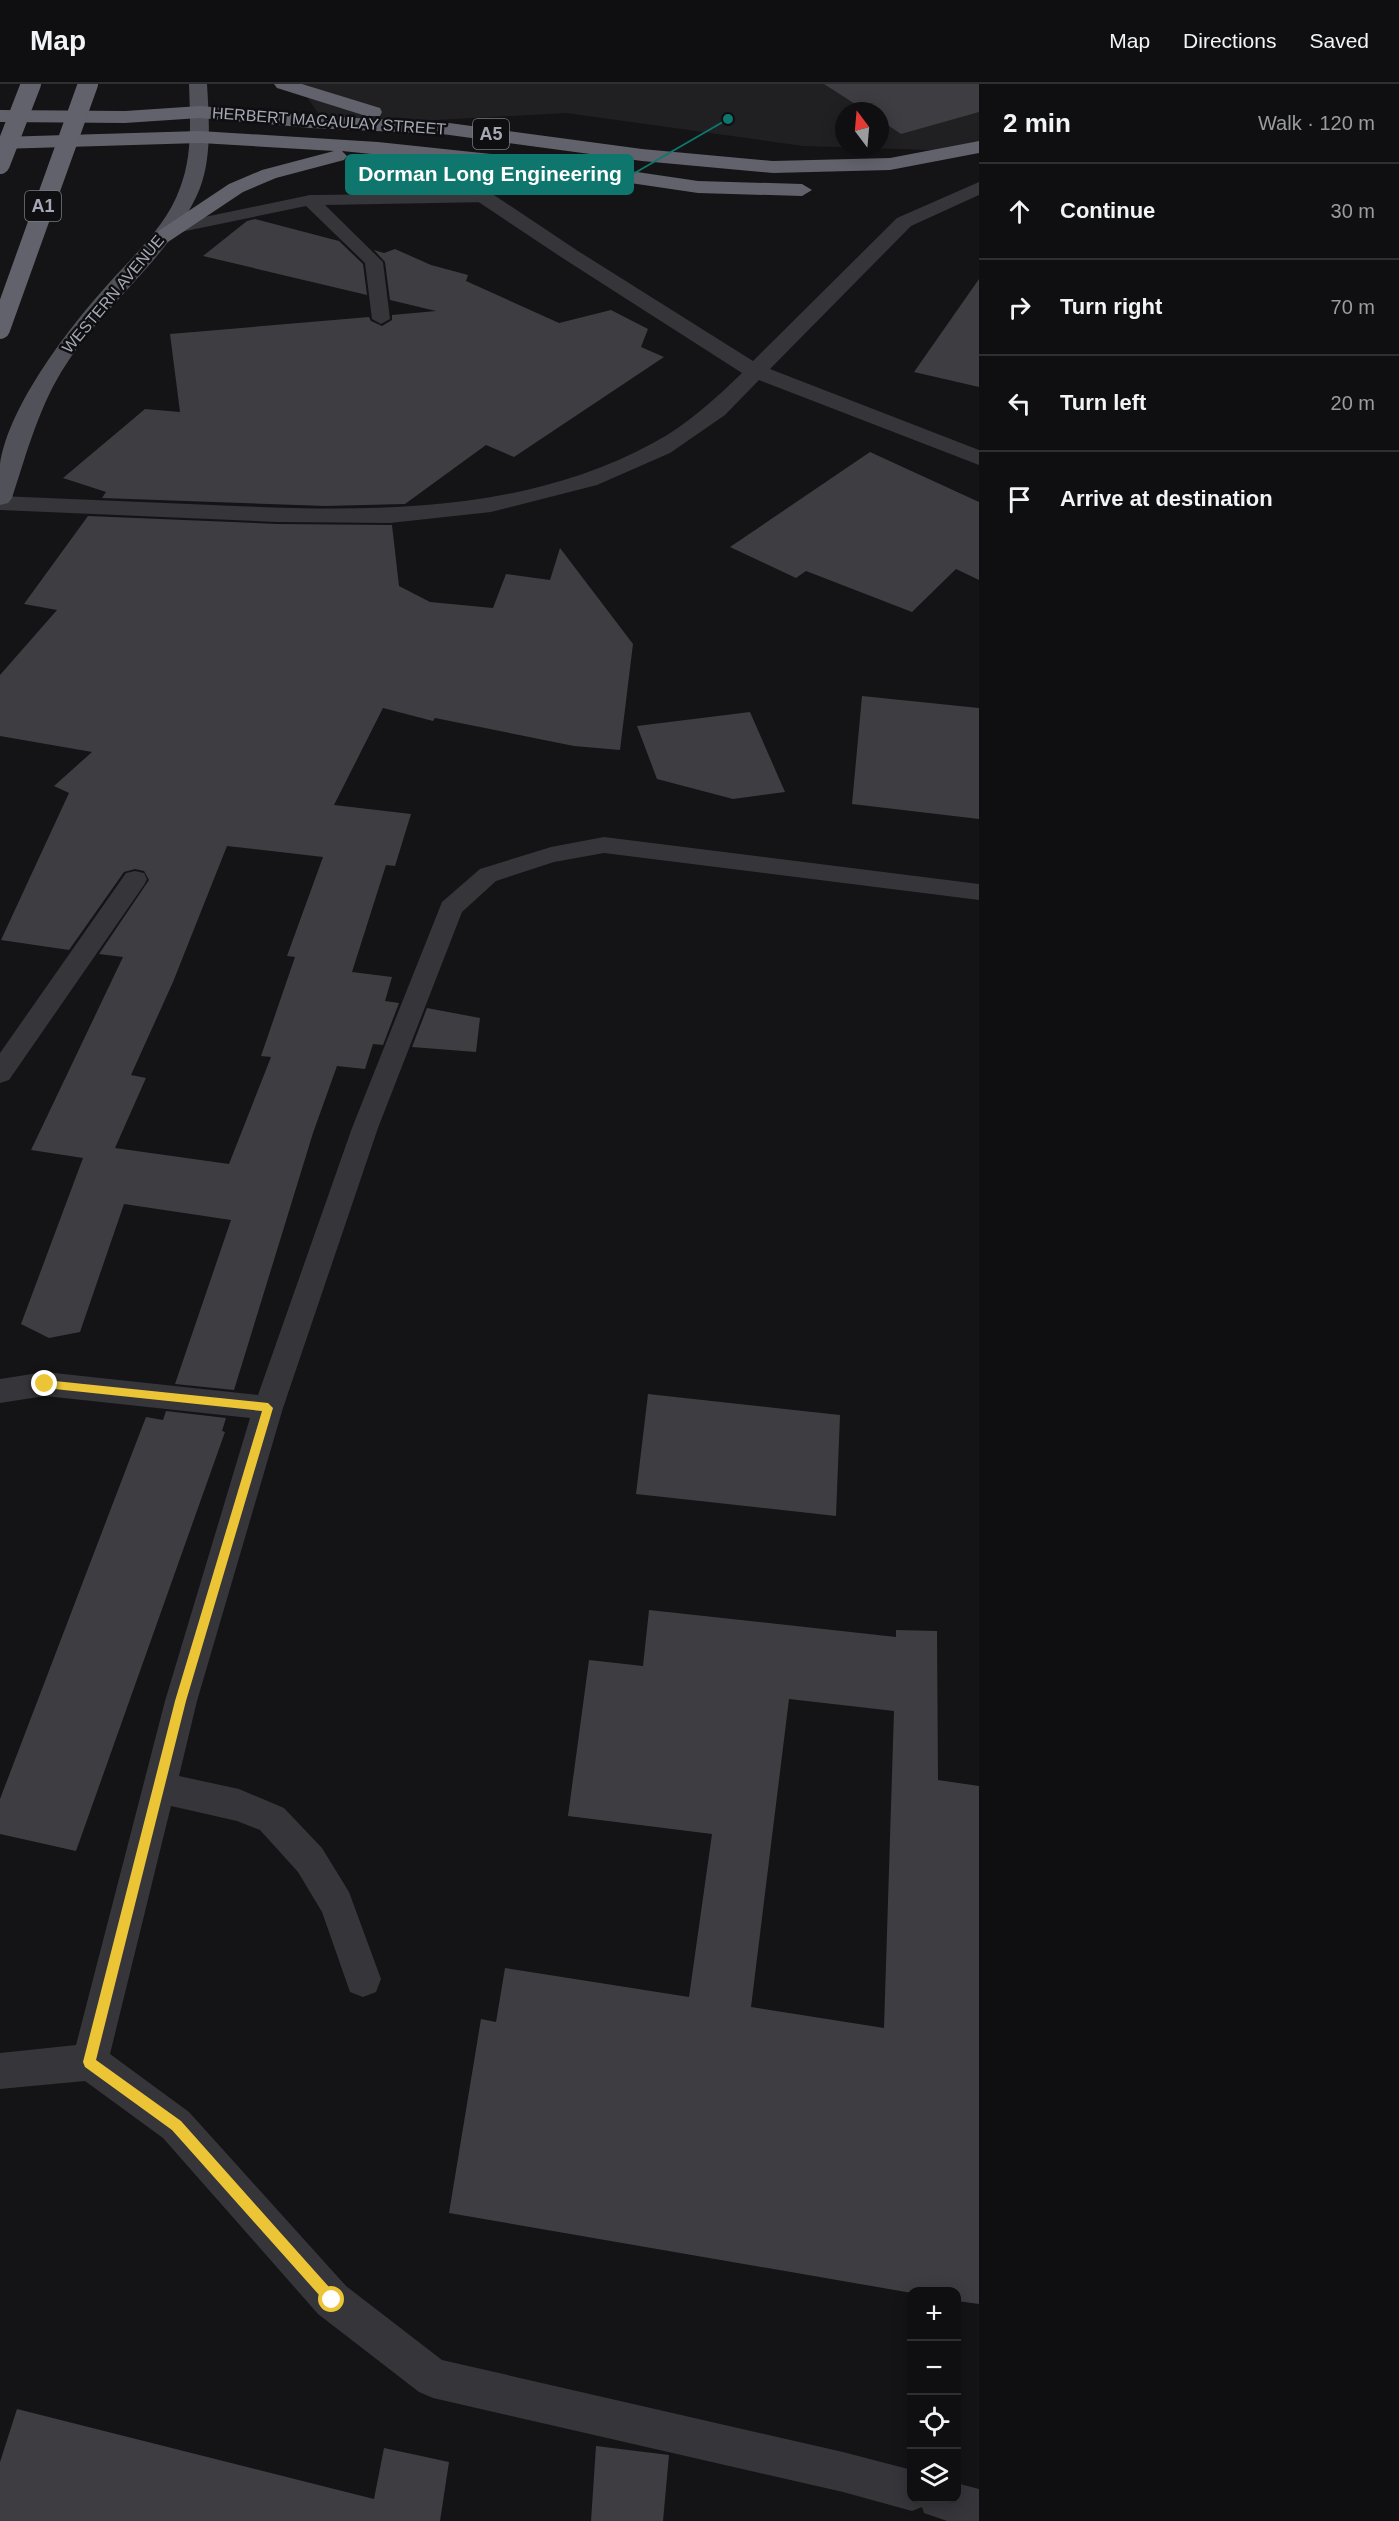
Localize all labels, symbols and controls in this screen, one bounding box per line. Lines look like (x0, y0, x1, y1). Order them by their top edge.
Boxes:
text: Map (30, 25, 86, 56)
text: Map (1109, 29, 1150, 52)
text: Directions (1183, 29, 1276, 52)
text: Saved (1309, 29, 1369, 52)
north arrow (835, 102, 889, 156)
street label: HERBERT MACAULAY STREET (211, 104, 447, 138)
text: 2 min (1003, 108, 1071, 138)
text: Walk · 120 m (1258, 112, 1375, 134)
road number: A5 (473, 119, 509, 149)
callout: Dorman Long Engineering (346, 155, 633, 194)
text: Dorman Long Engineering (358, 162, 622, 185)
road number: A1 (25, 191, 61, 221)
icon: ahead (1003, 195, 1036, 228)
text: Continue (1060, 198, 1155, 223)
text: 30 m (1331, 200, 1375, 222)
street label: WESTERN AVENUE (59, 232, 167, 356)
icon: right (1003, 291, 1036, 324)
text: Turn right (1060, 294, 1162, 319)
text: 70 m (1331, 296, 1375, 318)
icon: left (1003, 387, 1036, 420)
text: Turn left (1060, 390, 1146, 415)
text: 20 m (1331, 392, 1375, 414)
icon: arrive (1003, 483, 1036, 516)
text: Arrive at destination (1060, 486, 1273, 511)
route end (31, 1370, 57, 1396)
route start (318, 2286, 344, 2312)
map controls (907, 2287, 961, 2503)
button: + (907, 2287, 961, 2341)
button: − (907, 2341, 961, 2395)
button: locate (907, 2395, 961, 2449)
button: layers (907, 2449, 961, 2503)

